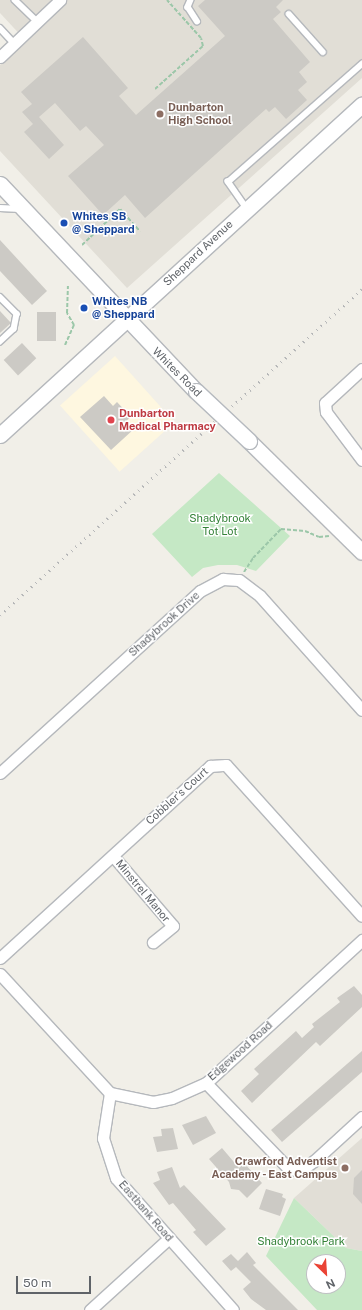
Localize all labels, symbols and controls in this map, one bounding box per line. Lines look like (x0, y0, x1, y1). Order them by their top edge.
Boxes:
place label: Dunbarton High School (168, 101, 232, 127)
marker: Dunbarton High School (155, 109, 165, 119)
place label: Whites SB @ Sheppard (72, 210, 135, 236)
street label: Sheppard Avenue (160, 217, 236, 289)
marker: Whites SB @ Sheppard (59, 218, 69, 228)
place label: Whites NB @ Sheppard (92, 295, 155, 321)
marker: Whites NB @ Sheppard (79, 303, 89, 313)
street label: Whites Road (150, 345, 204, 399)
place label: Dunbarton Medical Pharmacy (119, 407, 216, 433)
marker: Dunbarton Medical Pharmacy (106, 415, 116, 425)
park label: Shadybrook Tot Lot (189, 512, 251, 538)
street label: Shadybrook Drive (126, 589, 202, 659)
street label: Cobbler's Court (143, 765, 211, 827)
street label: Minstrel Manor (113, 857, 173, 925)
street label: Edgewood Road (205, 1019, 275, 1083)
place label: Crawford Adventist Academy - East Campus (210, 1155, 337, 1181)
marker: Crawford Adventist Academy - East Campus (340, 1163, 350, 1173)
street label: Eastbank Road (116, 1178, 176, 1244)
park label: Shadybrook Park (257, 1234, 345, 1248)
north arrow (306, 1254, 346, 1294)
scale bar (18, 1268, 93, 1294)
text: 50 m (23, 1276, 51, 1290)
text: N (324, 1277, 337, 1291)

